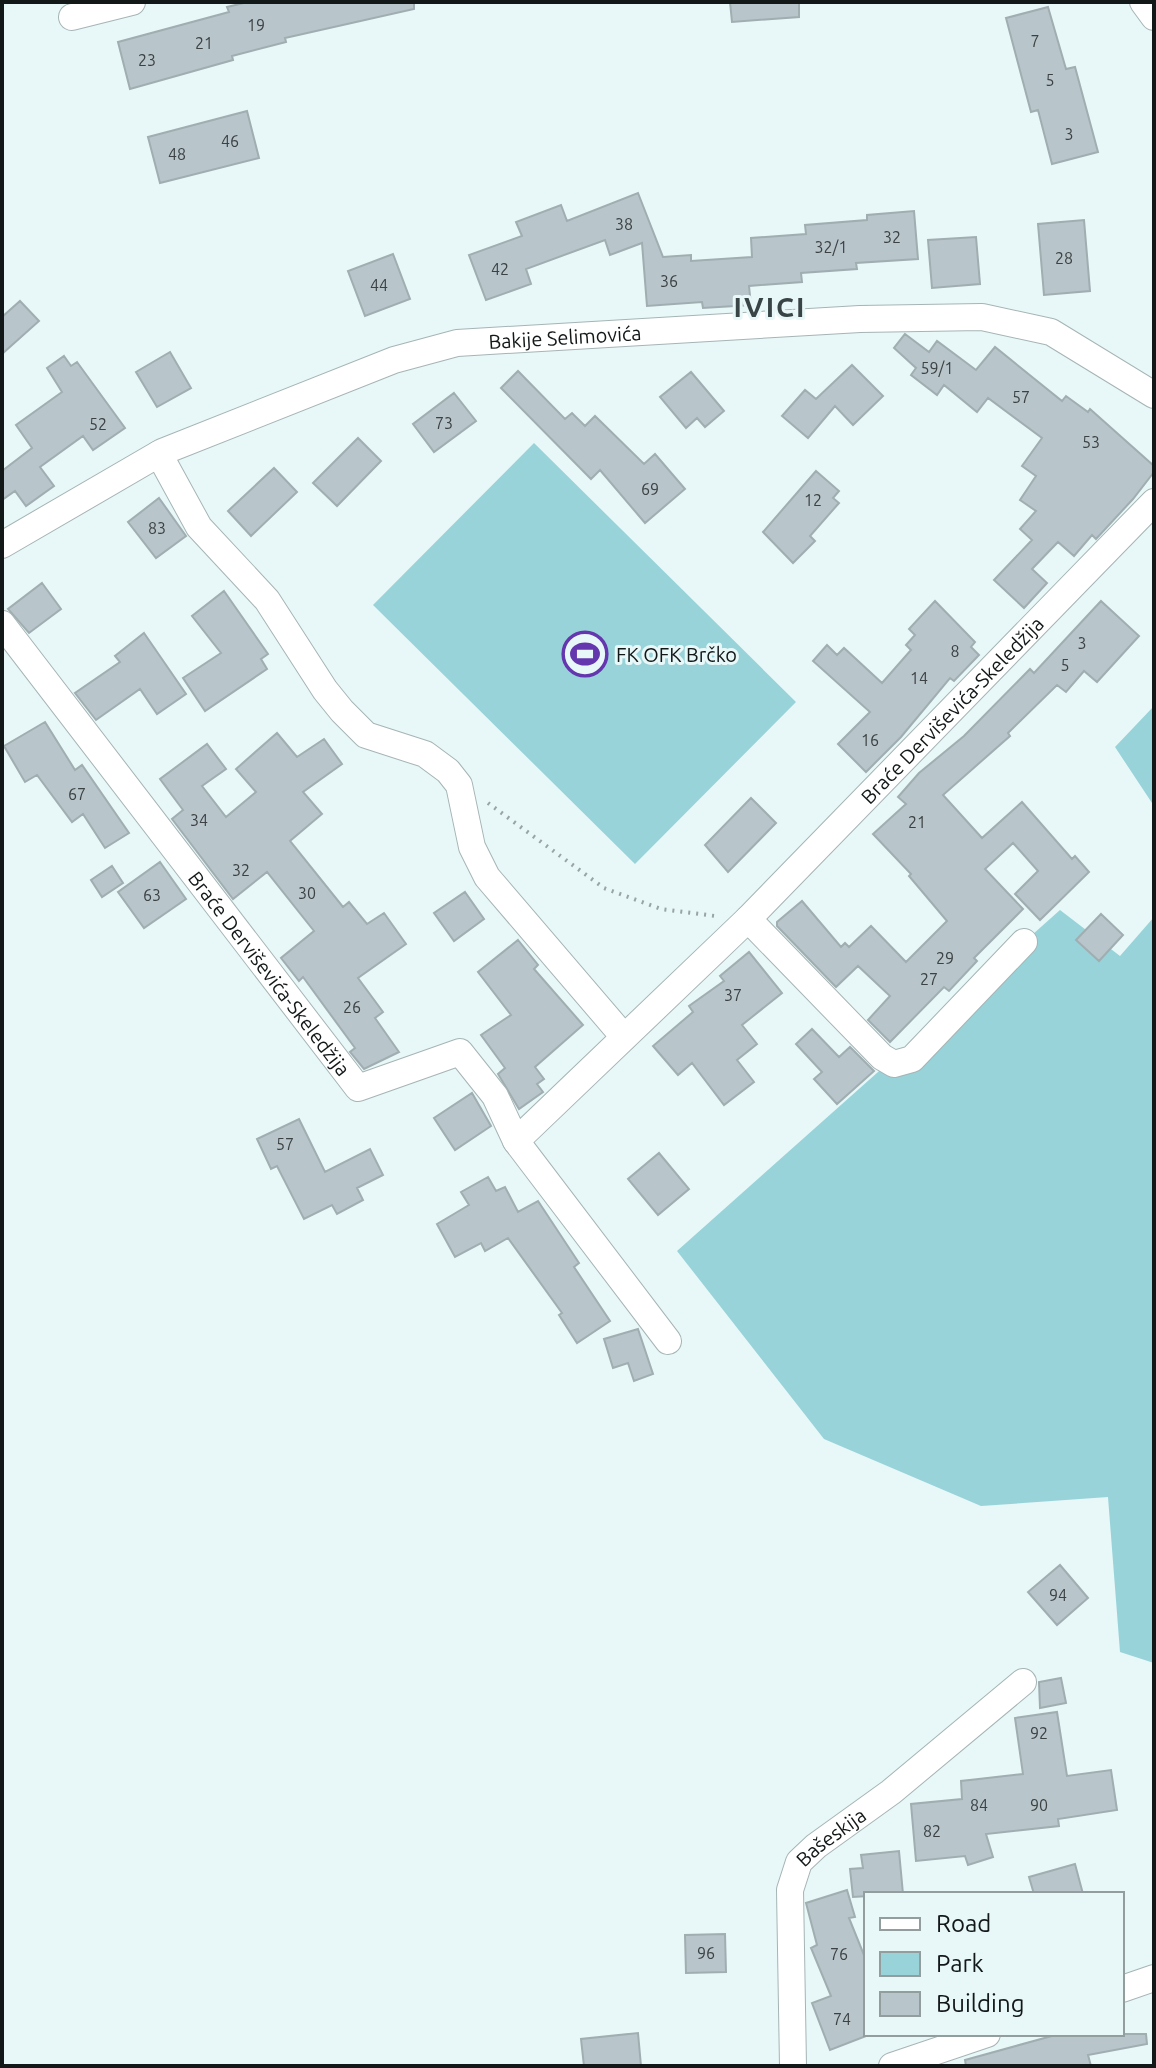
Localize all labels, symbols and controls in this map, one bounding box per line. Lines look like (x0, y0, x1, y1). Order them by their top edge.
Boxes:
house number: 19 (247, 16, 265, 34)
house number: 7 (1030, 32, 1040, 50)
house number: 21 (195, 34, 213, 52)
house number: 23 (138, 51, 156, 69)
house number: 5 (1045, 71, 1055, 89)
house number: 3 (1064, 125, 1074, 143)
house number: 46 (221, 132, 239, 150)
house number: 48 (168, 145, 186, 163)
house number: 38 (615, 215, 633, 233)
house number: 32 (883, 228, 901, 246)
house number: 32/1 (815, 238, 847, 256)
house number: 28 (1055, 249, 1073, 267)
house number: 42 (491, 260, 509, 278)
house number: 36 (660, 272, 678, 290)
house number: 44 (370, 276, 388, 294)
district label: IVICI (734, 291, 806, 322)
street label: Bakije Selimovića (488, 321, 642, 353)
house number: 59/1 (921, 359, 953, 377)
house number: 57 (1012, 388, 1030, 406)
house number: 73 (435, 414, 453, 432)
house number: 52 (89, 415, 107, 433)
house number: 53 (1082, 433, 1100, 451)
house number: 69 (641, 480, 659, 498)
house number: 12 (804, 491, 822, 509)
house number: 83 (148, 519, 166, 537)
street label: Braće Derviševića-Skeledžija (856, 612, 1048, 808)
sports icon: FK OFK Brčko (561, 630, 609, 678)
house number: 3 (1077, 634, 1087, 652)
house number: 8 (950, 642, 960, 660)
place label: FK OFK Brčko (616, 643, 737, 666)
house number: 5 (1060, 656, 1070, 674)
house number: 14 (910, 669, 928, 687)
house number: 16 (861, 731, 879, 749)
house number: 67 (68, 785, 86, 803)
house number: 34 (190, 811, 208, 829)
house number: 21 (908, 813, 926, 831)
house number: 32 (232, 861, 250, 879)
street label: Braće Derviševića-Skeledžija (184, 866, 356, 1080)
house number: 30 (298, 884, 316, 902)
house number: 63 (143, 886, 161, 904)
house number: 29 (936, 949, 954, 967)
house number: 27 (920, 970, 938, 988)
house number: 37 (724, 986, 742, 1004)
house number: 26 (343, 998, 361, 1016)
house number: 57 (276, 1135, 294, 1153)
house number: 94 (1049, 1586, 1067, 1604)
house number: 92 (1030, 1724, 1048, 1742)
house number: 84 (970, 1796, 988, 1814)
house number: 90 (1030, 1796, 1048, 1814)
street label: Bašeskija (791, 1803, 870, 1871)
house number: 82 (923, 1822, 941, 1840)
legend (864, 1892, 1124, 2036)
text: Road (936, 1910, 991, 1937)
house number: 96 (697, 1944, 715, 1962)
house number: 76 (830, 1945, 848, 1963)
text: Park (936, 1950, 984, 1977)
text: Building (936, 1990, 1024, 2017)
house number: 74 (833, 2010, 851, 2028)

